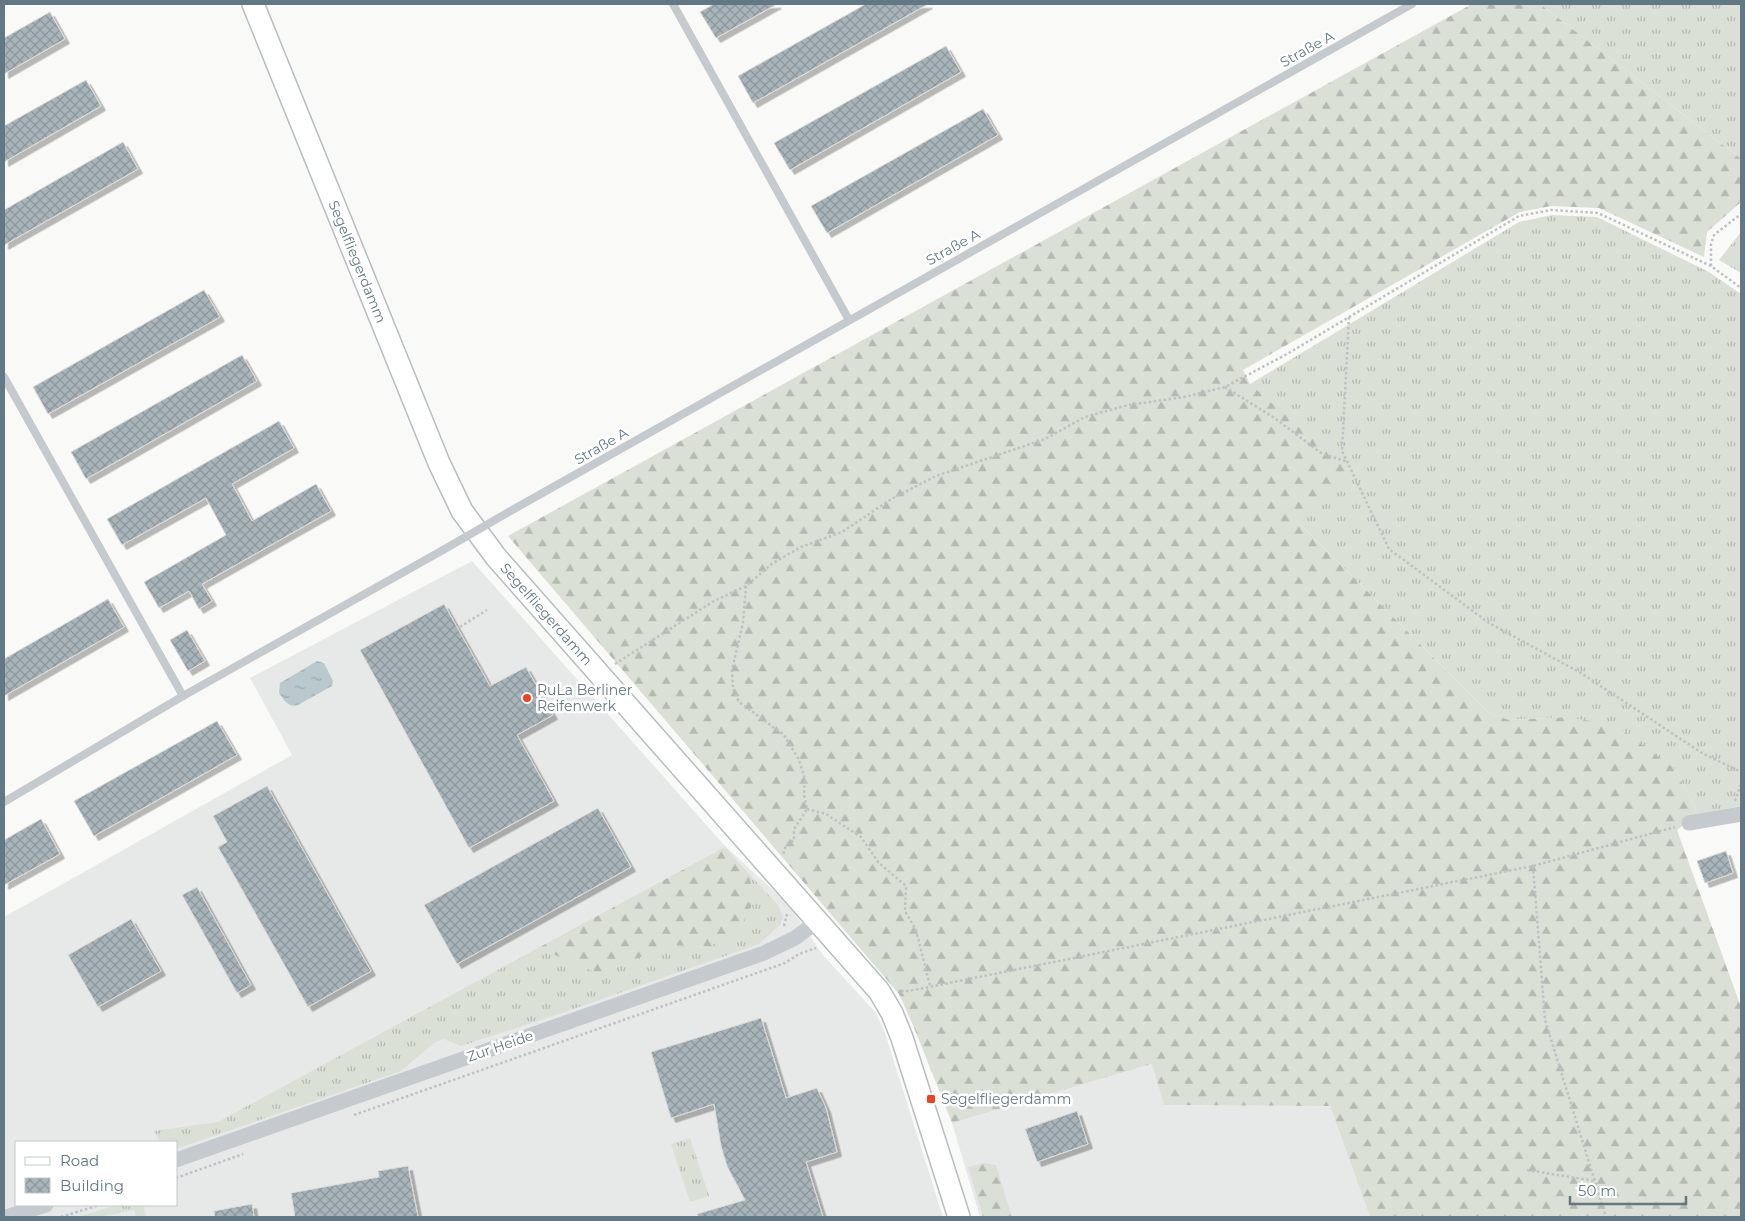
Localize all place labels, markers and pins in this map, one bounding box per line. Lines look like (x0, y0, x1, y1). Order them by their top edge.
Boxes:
place label: RuLa Berliner Reifenwerk (537, 681, 633, 715)
marker: RuLa Berliner Reifenwerk (521, 692, 533, 704)
place label: Segelfliegerdamm (941, 1090, 1071, 1108)
marker: Segelfliegerdamm (925, 1093, 937, 1105)

